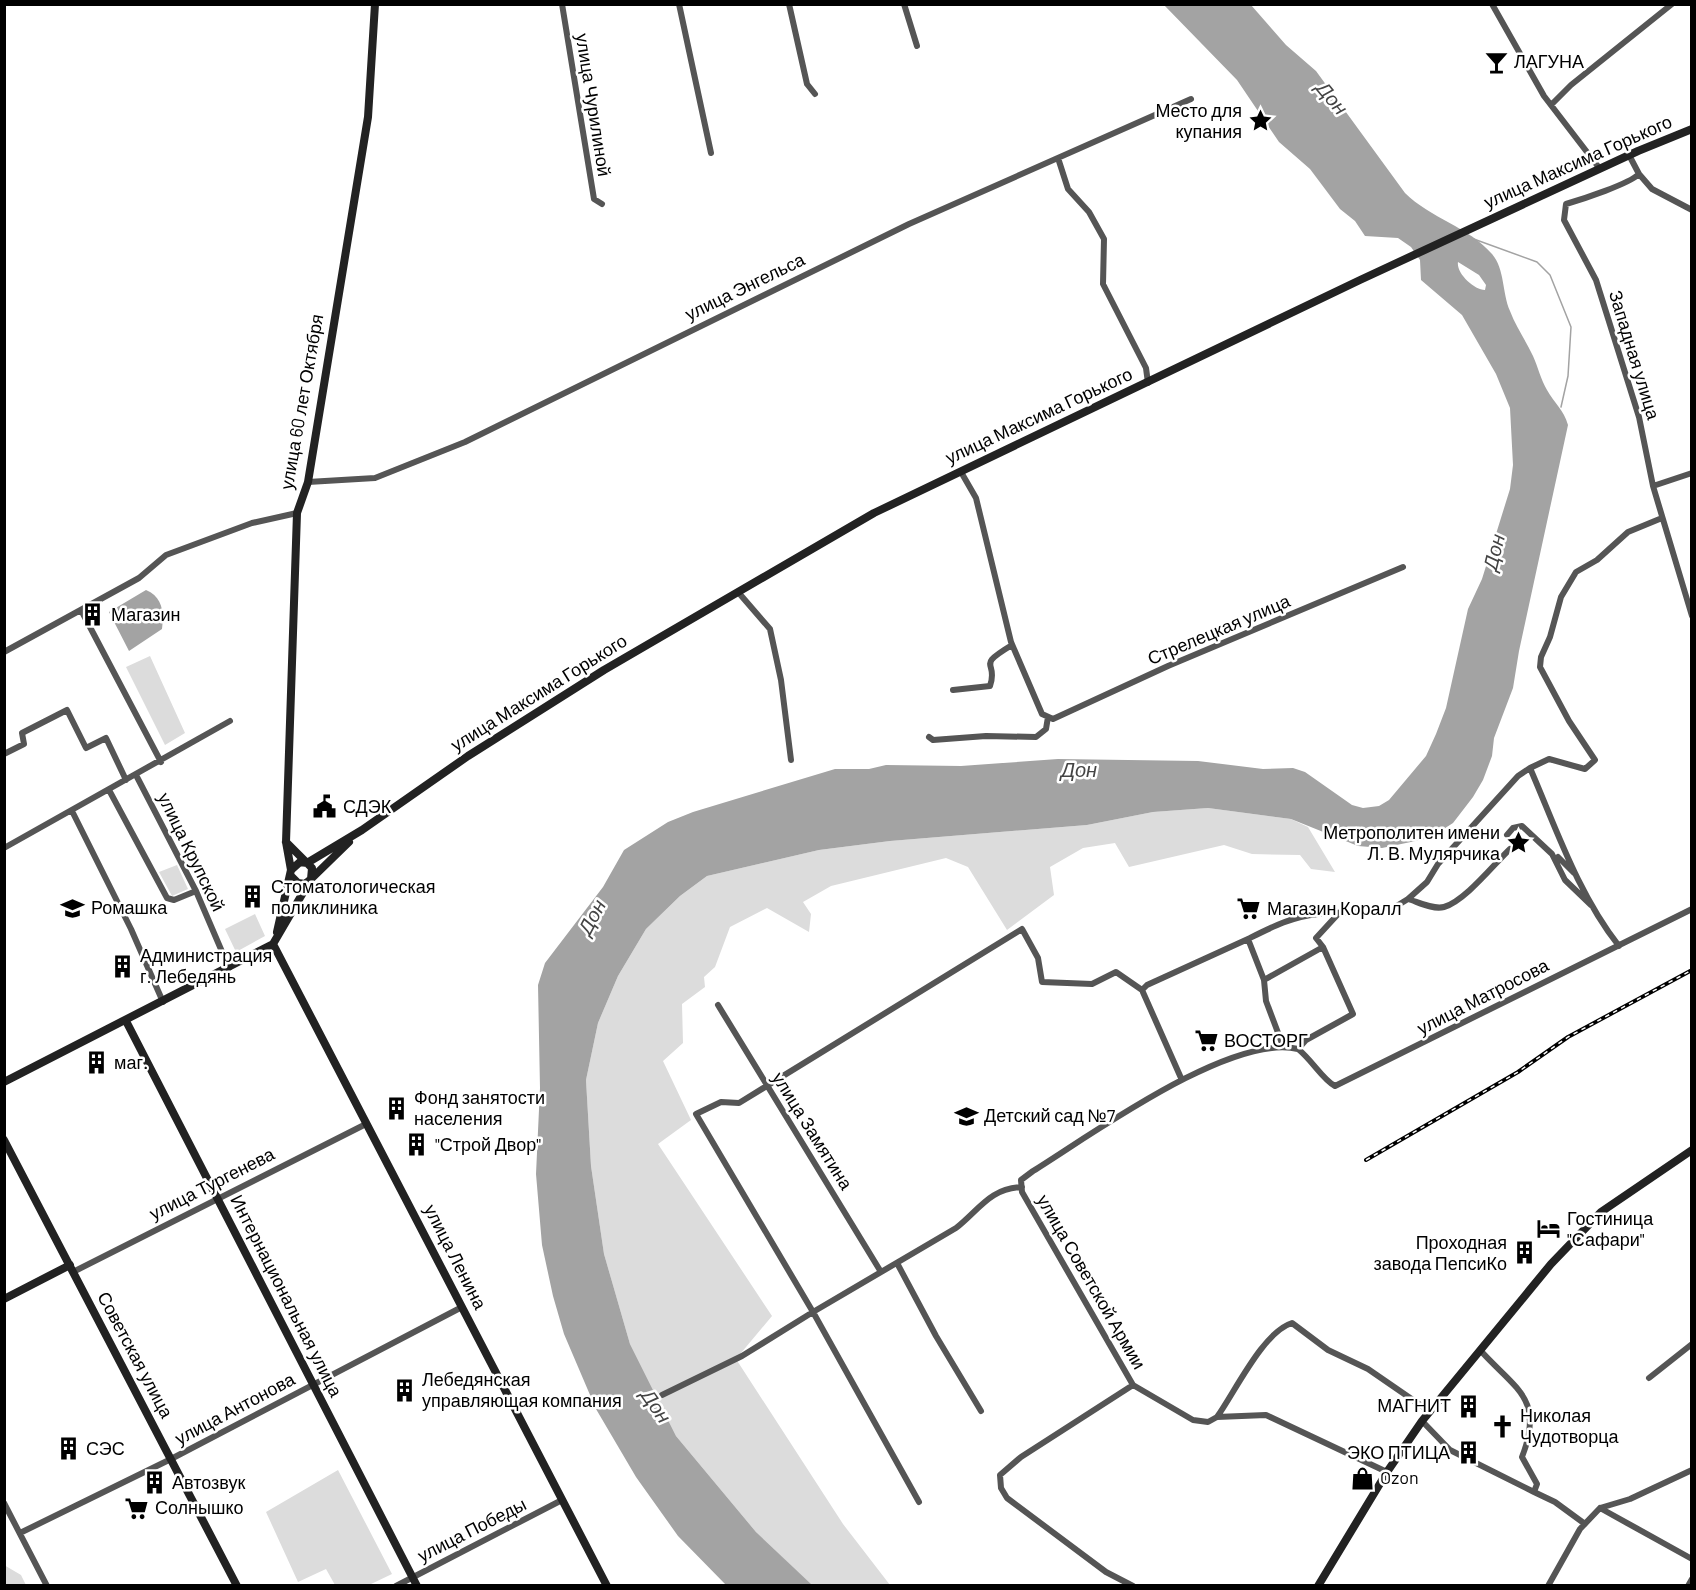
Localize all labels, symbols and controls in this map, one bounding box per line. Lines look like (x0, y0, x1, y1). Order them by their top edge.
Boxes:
street label: улица Чурилиной (572, 32, 616, 178)
bar icon: ЛАГУНА (1483, 49, 1509, 75)
place label: ЛАГУНА (1514, 50, 1584, 72)
water label: Дон (1311, 74, 1354, 119)
place label: Место для купания (1155, 99, 1242, 142)
place icon: Место для купания (1247, 108, 1273, 134)
street label: улица Максима Горького (1480, 110, 1675, 213)
street label: улица Энгельса (681, 247, 809, 325)
street label: Западная улица (1605, 287, 1665, 423)
street label: улица 60 лет Октября (275, 312, 327, 491)
street label: улица Максима Горького (942, 362, 1135, 468)
water label: Дон (1477, 531, 1509, 574)
street label: Стрелецкая улица (1144, 589, 1294, 669)
building icon: Магазин (80, 602, 106, 628)
place label: Магазин (111, 603, 180, 625)
street label: улица Максима Горького (446, 629, 631, 755)
water label: Дон (1059, 757, 1097, 781)
street label: улица Крупской (154, 789, 230, 914)
public building icon: СДЭК (312, 794, 338, 820)
place label: СДЭК (343, 795, 392, 817)
place label: Метрополитен имени Л. В. Мулярчика (1323, 821, 1501, 864)
place icon: Метрополитен имени Л. В. Мулярчика (1505, 830, 1531, 856)
place label: Стоматологическая поликлиника (271, 875, 435, 918)
building icon: Стоматологическая поликлиника (240, 884, 266, 910)
school or university icon: Ромашка (60, 895, 86, 921)
water label: Дон (571, 895, 610, 940)
place label: Ромашка (91, 896, 168, 918)
supermarket icon: Магазин Коралл (1236, 896, 1262, 922)
place label: Магазин Коралл (1267, 897, 1402, 919)
place label: Администрация г. Лебедянь (140, 944, 272, 987)
building icon: Администрация г. Лебедянь (109, 953, 135, 979)
street label: улица Матросова (1413, 953, 1553, 1039)
supermarket icon: ВОСТОРГ (1193, 1028, 1219, 1054)
place label: ВОСТОРГ (1224, 1029, 1308, 1051)
building icon: маг. (83, 1050, 109, 1076)
place label: маг. (114, 1051, 148, 1073)
street label: улица Замятина (768, 1068, 858, 1194)
place label: Фонд занятости населения (414, 1086, 545, 1129)
building icon: Фонд занятости населения (383, 1095, 409, 1121)
school or university icon: Детский сад №7 (953, 1103, 979, 1129)
place label: Детский сад №7 (984, 1104, 1116, 1126)
building icon: "Строй Двор" (404, 1132, 430, 1158)
place label: "Строй Двор" (435, 1133, 541, 1155)
street label: улица Тургенева (145, 1142, 279, 1224)
street label: улица Советской Армии (1033, 1190, 1151, 1373)
street label: Интернациональная улица (226, 1191, 348, 1401)
street label: улица Ленина (420, 1200, 492, 1314)
place label: Гостиница "Сафари" (1567, 1207, 1654, 1250)
hotel icon: Гостиница "Сафари" (1536, 1216, 1562, 1242)
place label: Проходная завода ПепсиКо (1373, 1231, 1507, 1274)
building icon: Проходная завода ПепсиКо (1512, 1240, 1538, 1266)
street label: Советская улица (93, 1288, 179, 1422)
street label: улица Антонова (171, 1367, 299, 1449)
place label: Лебедянская управляющая компания (422, 1368, 622, 1411)
building icon: Лебедянская управляющая компания (391, 1377, 417, 1403)
water label: Дон (635, 1382, 677, 1427)
building icon: МАГНИТ (1456, 1393, 1482, 1419)
place label: МАГНИТ (1377, 1394, 1451, 1416)
place label: Николая Чудотворца (1520, 1404, 1619, 1447)
church icon: Николая Чудотворца (1489, 1413, 1515, 1439)
building icon: СЭС (55, 1436, 81, 1462)
place label: СЭС (86, 1437, 125, 1459)
building icon: ЭКО ПТИЦА (1455, 1440, 1481, 1466)
place label: ЭКО ПТИЦА (1347, 1441, 1450, 1463)
shop icon: Ozon (1349, 1465, 1375, 1491)
place label: Ozon (1380, 1466, 1419, 1488)
building icon: Автозвук (141, 1470, 167, 1496)
place label: Автозвук (172, 1471, 245, 1493)
street label: улица Победы (413, 1492, 530, 1566)
supermarket icon: Солнышко (124, 1495, 150, 1521)
place label: Солнышко (155, 1496, 244, 1518)

